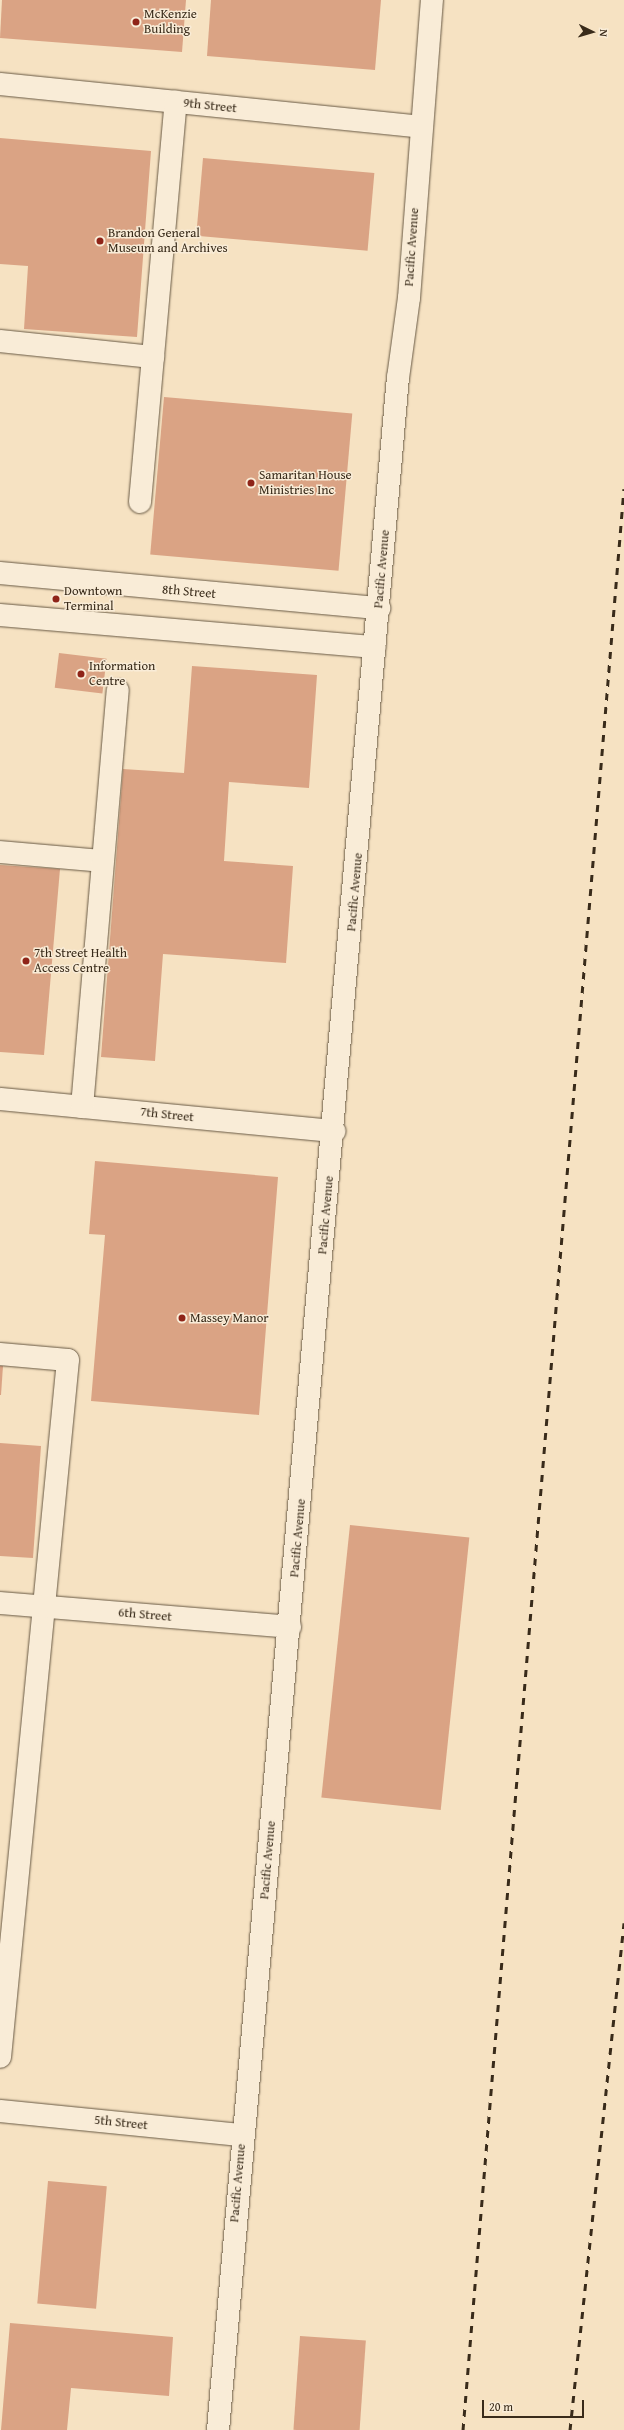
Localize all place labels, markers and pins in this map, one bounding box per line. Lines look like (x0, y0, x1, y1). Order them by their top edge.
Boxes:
place label: McKenzie Building (144, 7, 197, 38)
marker: McKenzie Building (131, 17, 141, 27)
place label: Brandon General Museum and Archives (108, 226, 228, 257)
marker: Brandon General Museum and Archives (95, 236, 105, 246)
place label: Samaritan House Ministries Inc (259, 468, 352, 499)
marker: Samaritan House Ministries Inc (246, 478, 256, 488)
place label: Downtown Terminal (64, 584, 122, 615)
marker: Downtown Terminal (51, 594, 61, 604)
place label: Information Centre (89, 659, 155, 690)
marker: Information Centre (76, 669, 86, 679)
place label: 7th Street Health Access Centre (34, 946, 127, 977)
marker: 7th Street Health Access Centre (21, 956, 31, 966)
place label: Massey Manor (190, 1310, 269, 1326)
marker: Massey Manor (177, 1313, 187, 1323)

